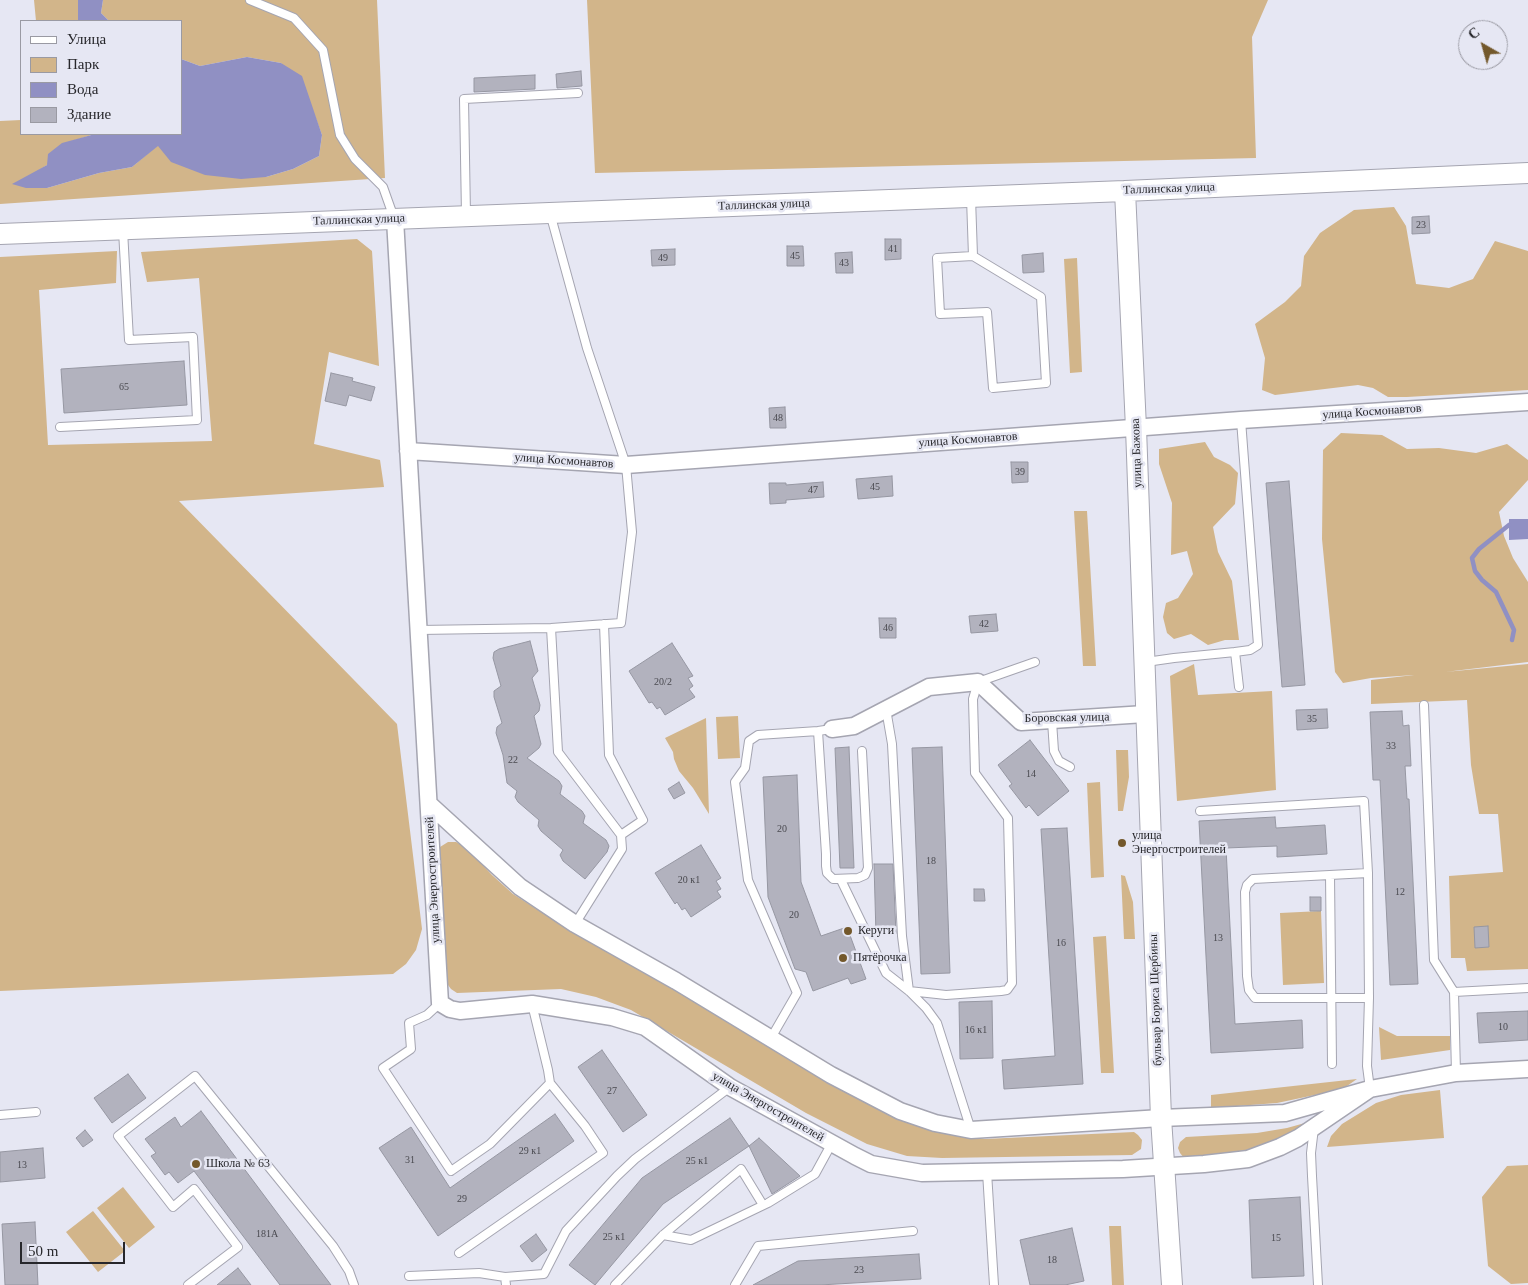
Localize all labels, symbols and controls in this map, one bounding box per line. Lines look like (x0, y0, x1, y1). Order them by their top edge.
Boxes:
legend (20, 20, 182, 135)
north arrow (1458, 20, 1508, 70)
text: С (1465, 25, 1483, 43)
text: Улица (67, 31, 106, 47)
text: Парк (67, 56, 99, 72)
text: Вода (67, 81, 98, 97)
text: Здание (67, 106, 111, 122)
street label: Таллинская улица (1123, 180, 1215, 198)
street label: Таллинская улица (718, 196, 810, 214)
street label: Таллинская улица (313, 211, 405, 229)
house number: 23 (1416, 219, 1426, 231)
house number: 41 (888, 243, 898, 255)
house number: 45 (790, 250, 800, 262)
house number: 49 (658, 252, 668, 264)
house number: 43 (839, 257, 849, 269)
house number: 65 (119, 381, 129, 393)
street label: улица Космонавтов (1322, 401, 1422, 423)
house number: 48 (773, 412, 783, 424)
street label: улица Бажова (1129, 418, 1145, 488)
street label: улица Космонавтов (918, 429, 1018, 451)
street label: улица Космонавтов (514, 450, 614, 472)
house number: 39 (1015, 466, 1025, 478)
house number: 45 (870, 481, 880, 493)
house number: 47 (808, 484, 818, 496)
house number: 42 (979, 618, 989, 630)
house number: 46 (883, 622, 893, 634)
house number: 20/2 (654, 676, 672, 688)
street label: Боровская улица (1024, 710, 1110, 726)
house number: 35 (1307, 713, 1317, 725)
house number: 33 (1386, 740, 1396, 752)
house number: 22 (508, 754, 518, 766)
house number: 14 (1026, 768, 1036, 780)
street label: улица Энергостроителей (422, 816, 444, 944)
house number: 20 (777, 823, 787, 835)
place label: улица Энергостроителей (1132, 829, 1226, 857)
marker: улица Энергостроителей (1116, 837, 1128, 849)
house number: 18 (926, 855, 936, 867)
house number: 20 к1 (678, 874, 700, 886)
house number: 12 (1395, 886, 1405, 898)
house number: 20 (789, 909, 799, 921)
place label: Керуги (858, 924, 894, 938)
marker: Керуги (842, 925, 854, 937)
house number: 13 (1213, 932, 1223, 944)
street label: бульвар Бориса Щербины (1147, 934, 1165, 1066)
house number: 16 (1056, 937, 1066, 949)
place label: Пятёрочка (853, 951, 906, 965)
marker: Пятёрочка (837, 952, 849, 964)
house number: 10 (1498, 1021, 1508, 1033)
house number: 16 к1 (965, 1024, 987, 1036)
street label: улица Энергостроителей (710, 1069, 826, 1145)
house number: 27 (607, 1085, 617, 1097)
house number: 29 к1 (519, 1145, 541, 1157)
house number: 31 (405, 1154, 415, 1166)
house number: 25 к1 (686, 1155, 708, 1167)
place label: Школа № 63 (206, 1157, 270, 1171)
marker: Школа № 63 (190, 1158, 202, 1170)
house number: 13 (17, 1159, 27, 1171)
house number: 29 (457, 1193, 467, 1205)
house number: 181А (256, 1228, 278, 1240)
house number: 25 к1 (603, 1231, 625, 1243)
scale bar (22, 1232, 128, 1264)
house number: 15 (1271, 1232, 1281, 1244)
text: 50 m (28, 1243, 58, 1259)
house number: 18 (1047, 1254, 1057, 1266)
house number: 23 (854, 1264, 864, 1276)

